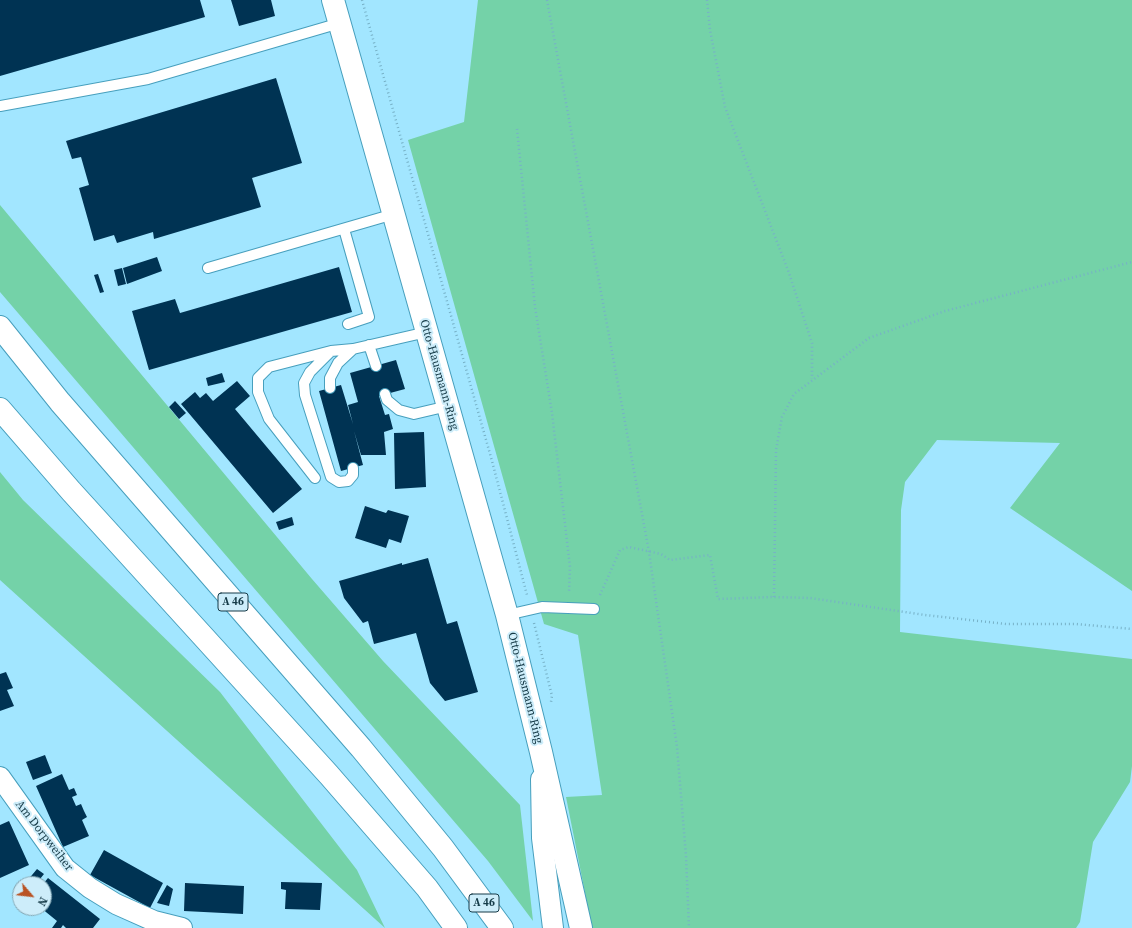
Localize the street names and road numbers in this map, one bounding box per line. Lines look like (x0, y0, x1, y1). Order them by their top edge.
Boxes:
street label: Otto-Hausmann-Ring (416, 318, 462, 432)
road number: A 46 (218, 593, 248, 611)
street label: Otto-Hausmann-Ring (504, 631, 546, 745)
street label: Am Dorpweiher (12, 798, 76, 874)
road number: A 46 (469, 894, 499, 912)

